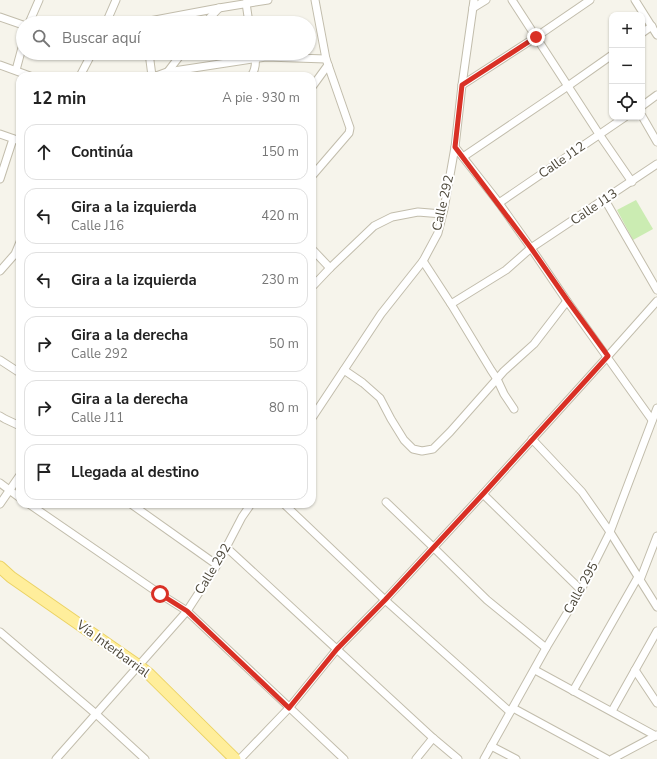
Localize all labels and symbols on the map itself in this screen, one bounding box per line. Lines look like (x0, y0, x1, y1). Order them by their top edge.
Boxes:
route end (527, 28, 545, 46)
street label: Calle J12 (535, 137, 589, 183)
street label: Calle 292 (428, 173, 458, 233)
street label: Calle J13 (567, 185, 621, 229)
street label: Calle 292 (191, 540, 235, 598)
street label: Calle 295 (559, 559, 603, 617)
route start (151, 585, 169, 603)
street label: Vía Interbarrial (72, 616, 153, 682)

